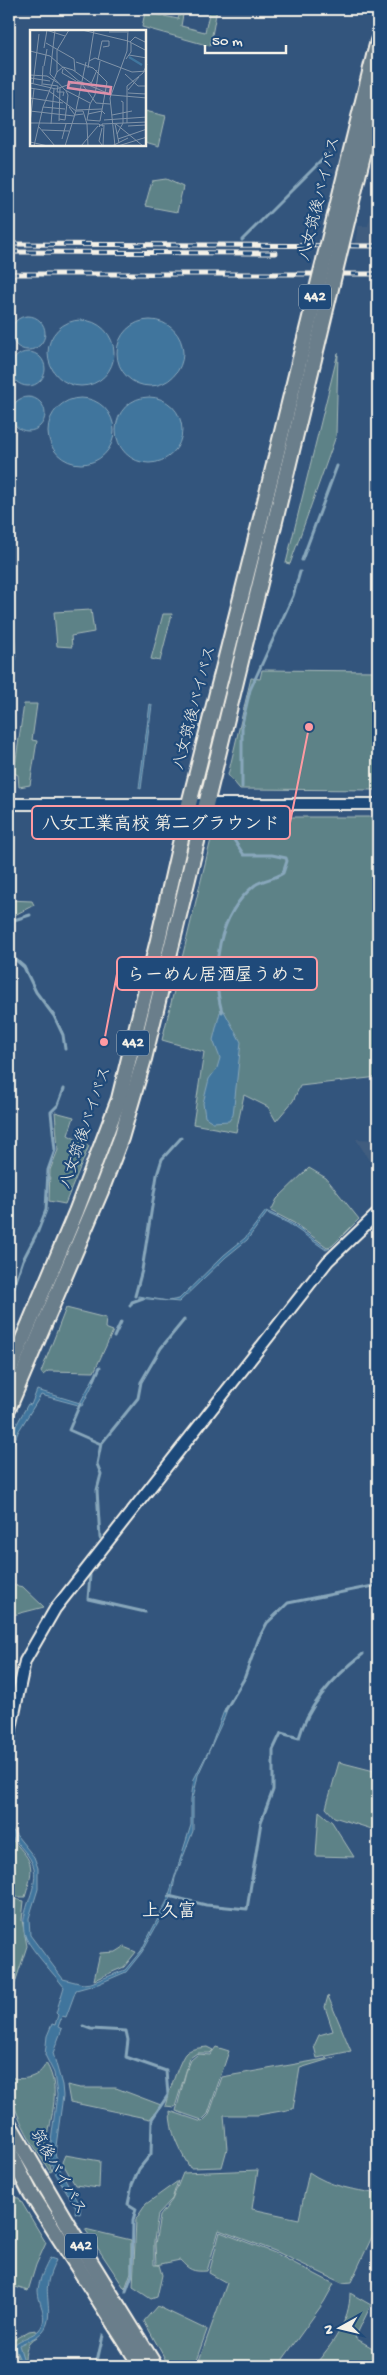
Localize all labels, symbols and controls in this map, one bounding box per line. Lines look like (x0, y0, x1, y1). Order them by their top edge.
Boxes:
scale bar (205, 22, 286, 54)
inset map (30, 30, 146, 146)
text: 50 m (212, 33, 243, 51)
street label: 八女筑後バイパス (294, 134, 346, 263)
road number: 442 (299, 284, 331, 310)
street label: 八女筑後バイパス (168, 643, 222, 772)
callout: 八女工業高校 第二グラウンド (32, 806, 290, 839)
text: 八女工業高校 第二グラウンド (42, 814, 280, 836)
callout: らーめん居酒屋うめこ (117, 957, 317, 990)
text: らーめん居酒屋うめこ (127, 965, 307, 987)
road number: 442 (117, 1030, 149, 1056)
street label: 八女筑後バイパス (55, 1064, 117, 1191)
district label: 上久富 (142, 1901, 196, 1923)
street label: 筑後バイパス (25, 2126, 91, 2219)
road number: 442 (65, 2234, 97, 2258)
north arrow (314, 2302, 364, 2352)
text: N (321, 2324, 339, 2335)

